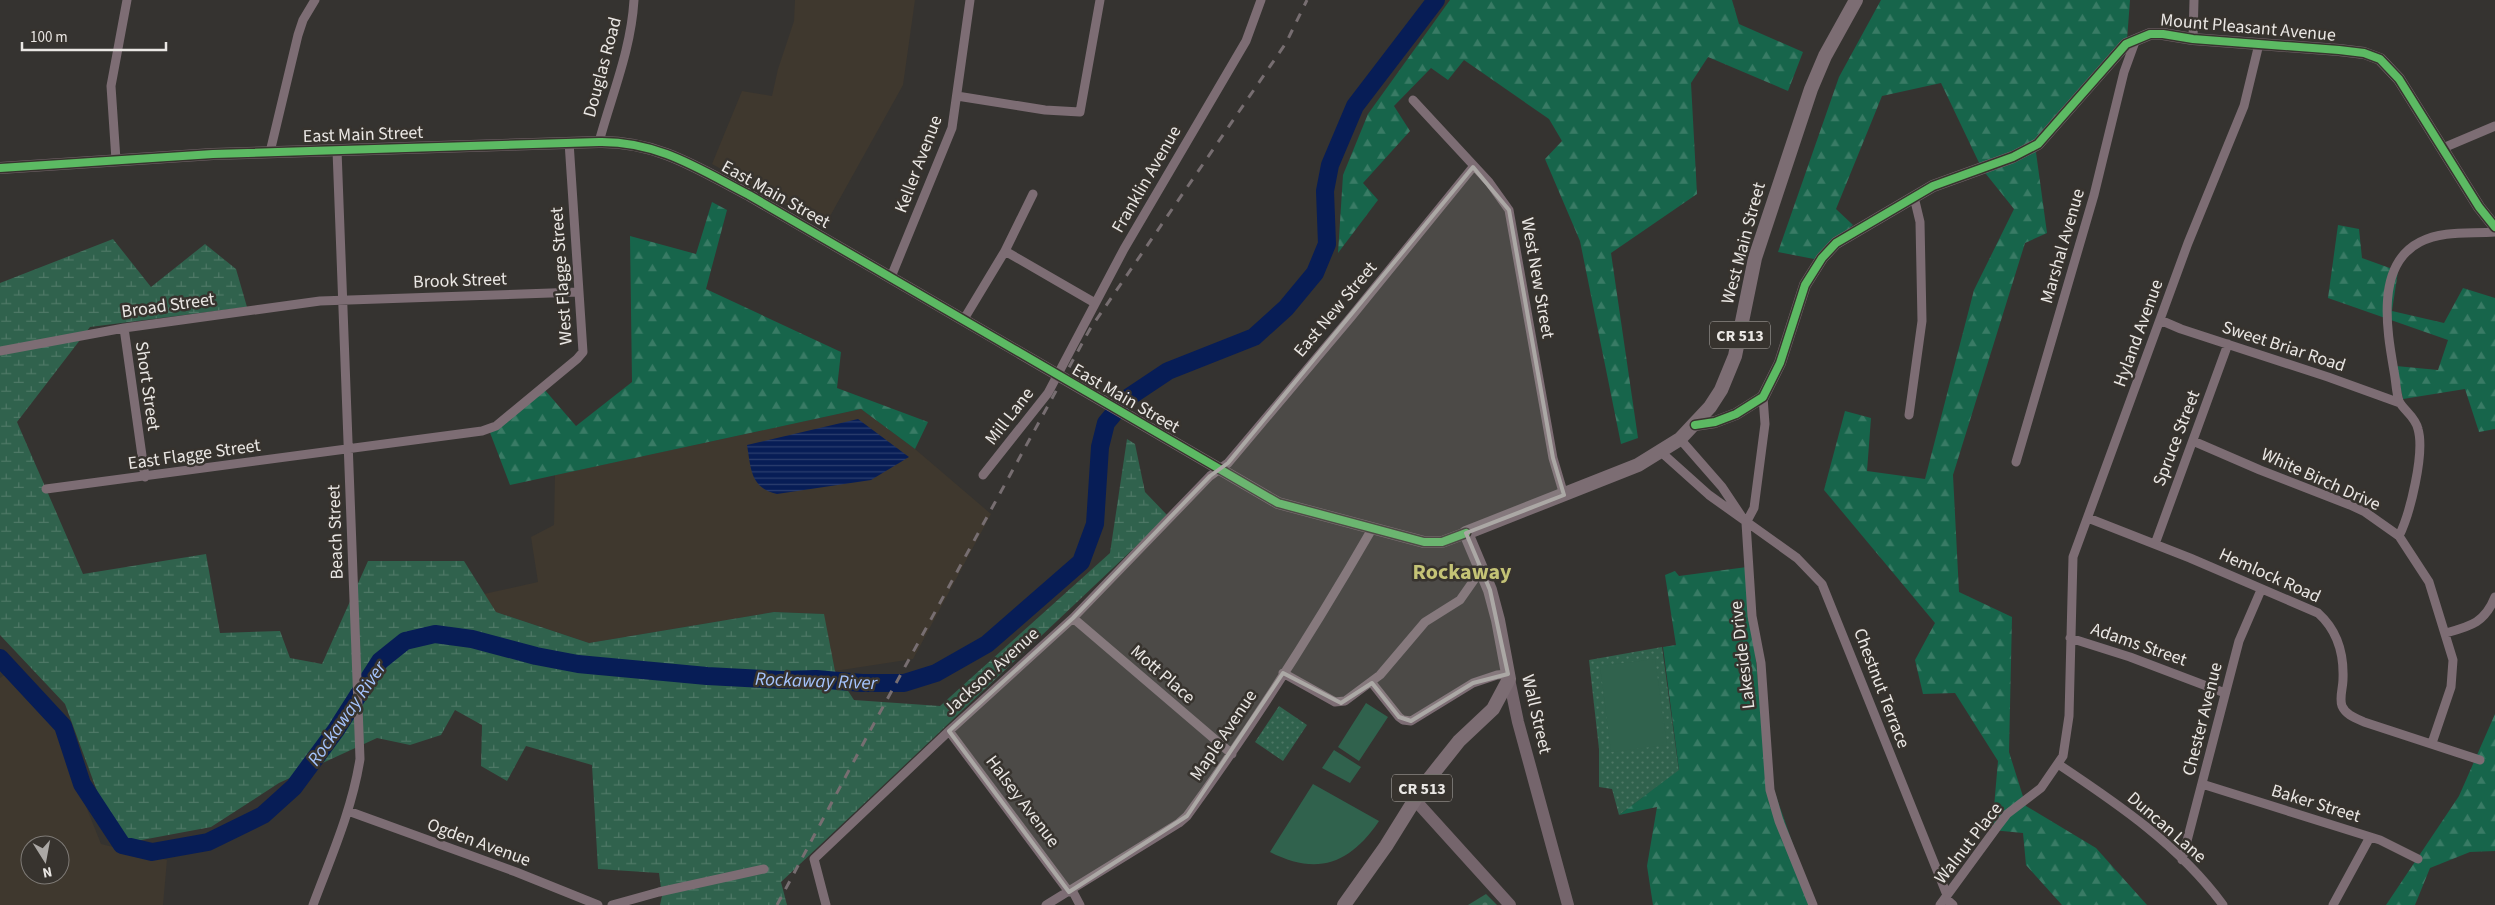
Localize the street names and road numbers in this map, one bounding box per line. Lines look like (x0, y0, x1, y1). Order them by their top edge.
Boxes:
street label: Mount Pleasant Avenue (2159, 7, 2337, 48)
street label: Douglas Road (577, 14, 628, 120)
street label: Keller Avenue (888, 112, 949, 217)
street label: East Main Street (302, 120, 424, 149)
street label: Franklin Avenue (1106, 121, 1187, 238)
street label: East Main Street (717, 154, 835, 235)
street label: West Main Street (1715, 179, 1772, 307)
street label: Marshal Avenue (2034, 186, 2091, 307)
street label: West Flagge Street (544, 206, 579, 346)
street label: West New Street (1515, 216, 1560, 340)
street label: East New Street (1288, 256, 1383, 362)
street label: Brook Street (413, 266, 507, 295)
street label: Hyland Avenue (2107, 276, 2170, 390)
street label: Broad Street (120, 287, 216, 324)
street label: Sweet Briar Road (2219, 315, 2349, 378)
road number: CR 513 (1710, 322, 1770, 348)
street label: Short Street (129, 340, 166, 432)
street label: East Main Street (1067, 357, 1184, 439)
street label: Mill Lane (979, 382, 1040, 450)
street label: Spruce Street (2147, 387, 2206, 490)
street label: East Flagge Street (126, 433, 262, 476)
street label: White Birch Drive (2257, 442, 2385, 517)
street label: Beach Street (321, 484, 350, 580)
street label: Hemlock Road (2215, 542, 2325, 609)
street label: Lakeside Drive (1723, 599, 1762, 710)
street label: Adams Street (2087, 616, 2190, 673)
street label: Jackson Avenue (938, 622, 1045, 721)
street label: Chestnut Terrace (1847, 624, 1916, 752)
street label: Mott Place (1125, 639, 1201, 710)
street label: Chester Avenue (2176, 660, 2229, 779)
street label: Wall Street (1515, 672, 1558, 756)
street label: Maple Avenue (1184, 685, 1263, 786)
street label: Halsey Avenue (980, 750, 1066, 853)
road number: CR 513 (1392, 774, 1452, 801)
street label: Baker Street (2268, 778, 2364, 829)
street label: Duncan Lane (2122, 786, 2212, 869)
street label: Walnut Place (1929, 797, 2008, 889)
street label: Ogden Avenue (424, 812, 534, 873)

